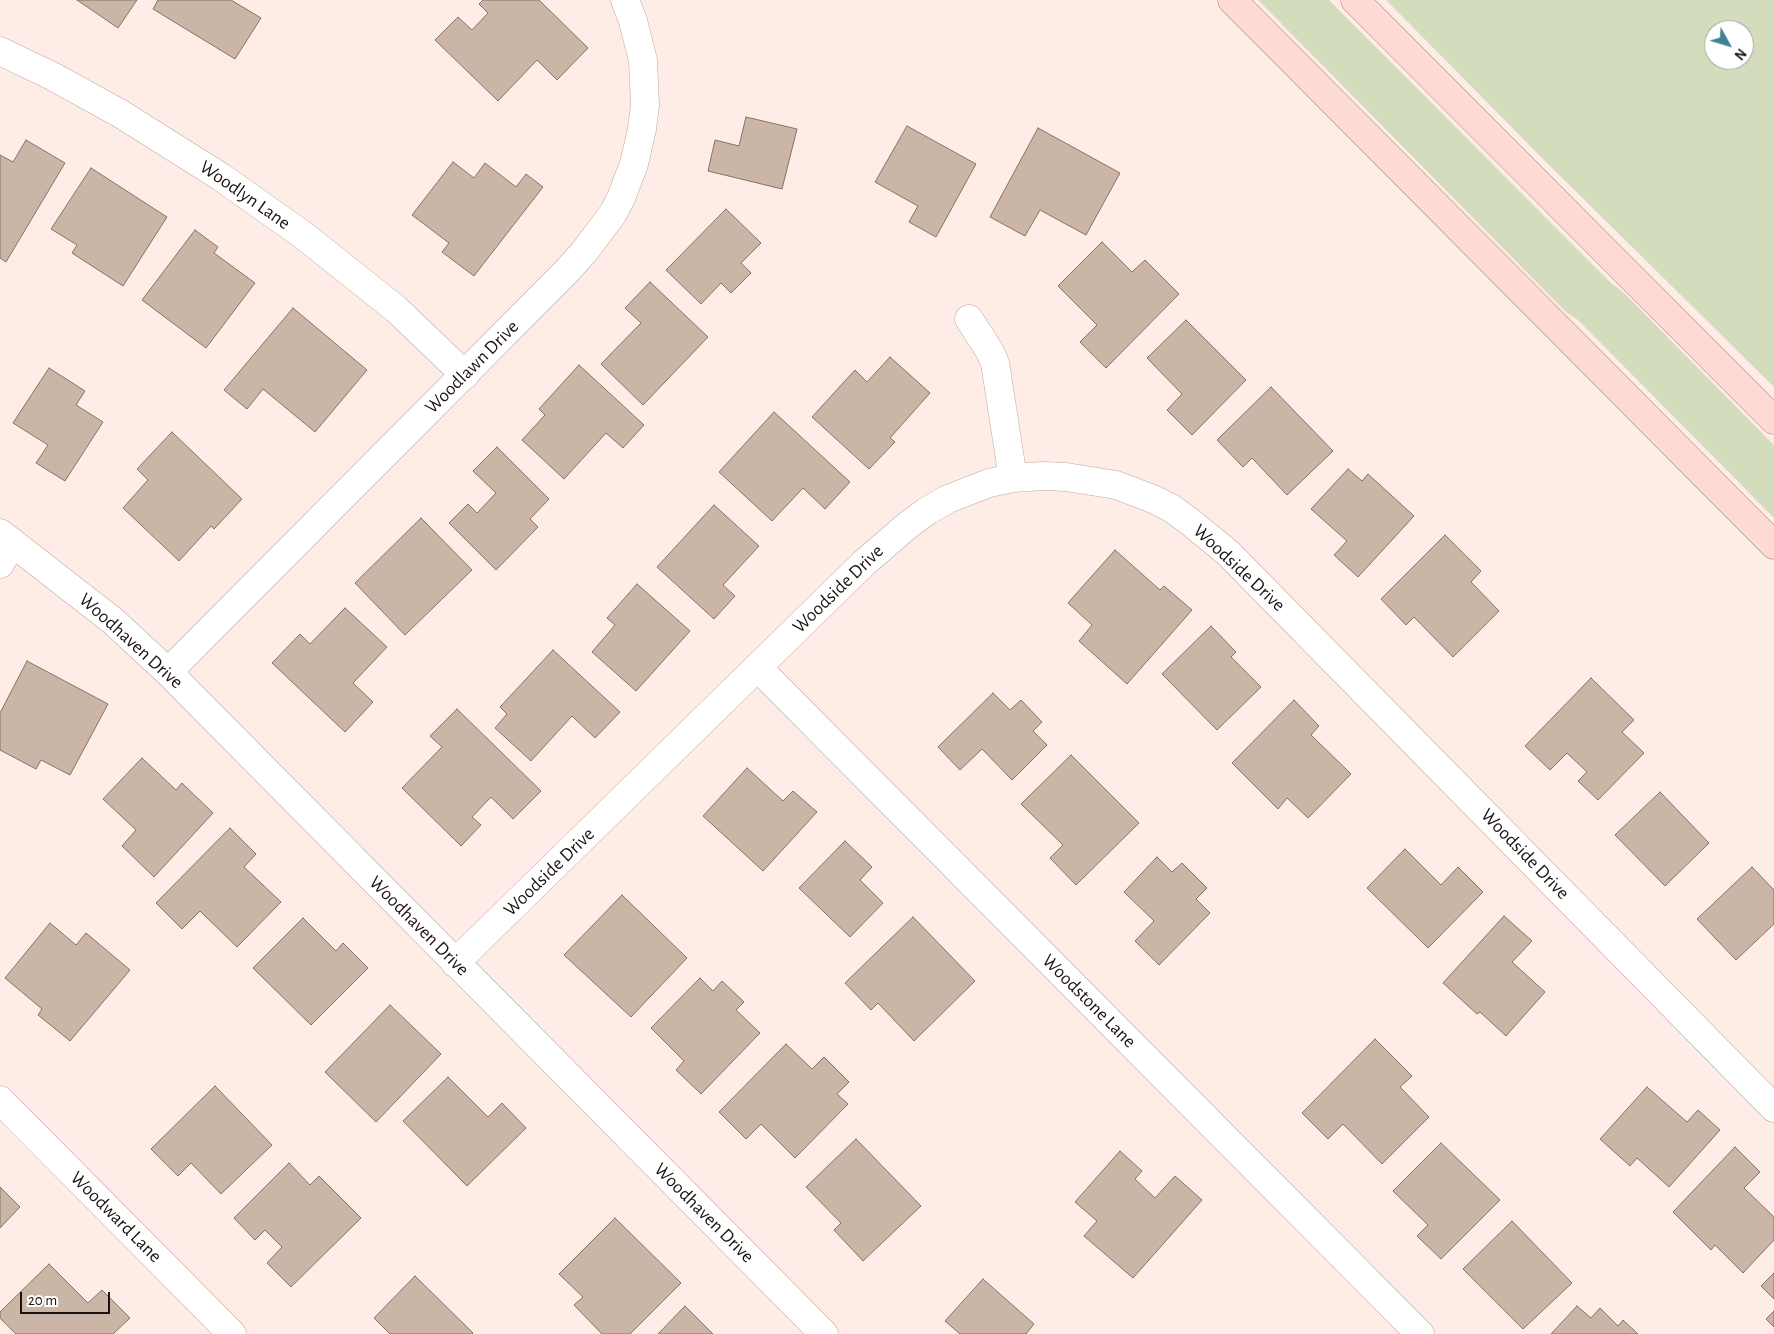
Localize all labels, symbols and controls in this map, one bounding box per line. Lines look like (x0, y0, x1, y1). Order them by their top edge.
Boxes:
north arrow (1704, 20, 1754, 70)
text: N (1731, 46, 1748, 62)
street label: Woodlyn Lane (195, 155, 295, 235)
street label: Woodlawn Drive (420, 315, 524, 419)
street label: Woodside Drive (1188, 520, 1290, 616)
street label: Woodside Drive (788, 540, 888, 638)
street label: Woodhaven Drive (74, 588, 188, 694)
street label: Woodside Drive (1476, 804, 1574, 904)
street label: Woodside Drive (499, 823, 599, 921)
street label: Woodhaven Drive (364, 871, 474, 981)
street label: Woodstone Lane (1037, 949, 1141, 1053)
street label: Woodhaven Drive (649, 1158, 759, 1268)
street label: Woodward Lane (66, 1167, 166, 1267)
scale bar (22, 1282, 112, 1314)
text: 20 m (28, 1293, 57, 1308)

